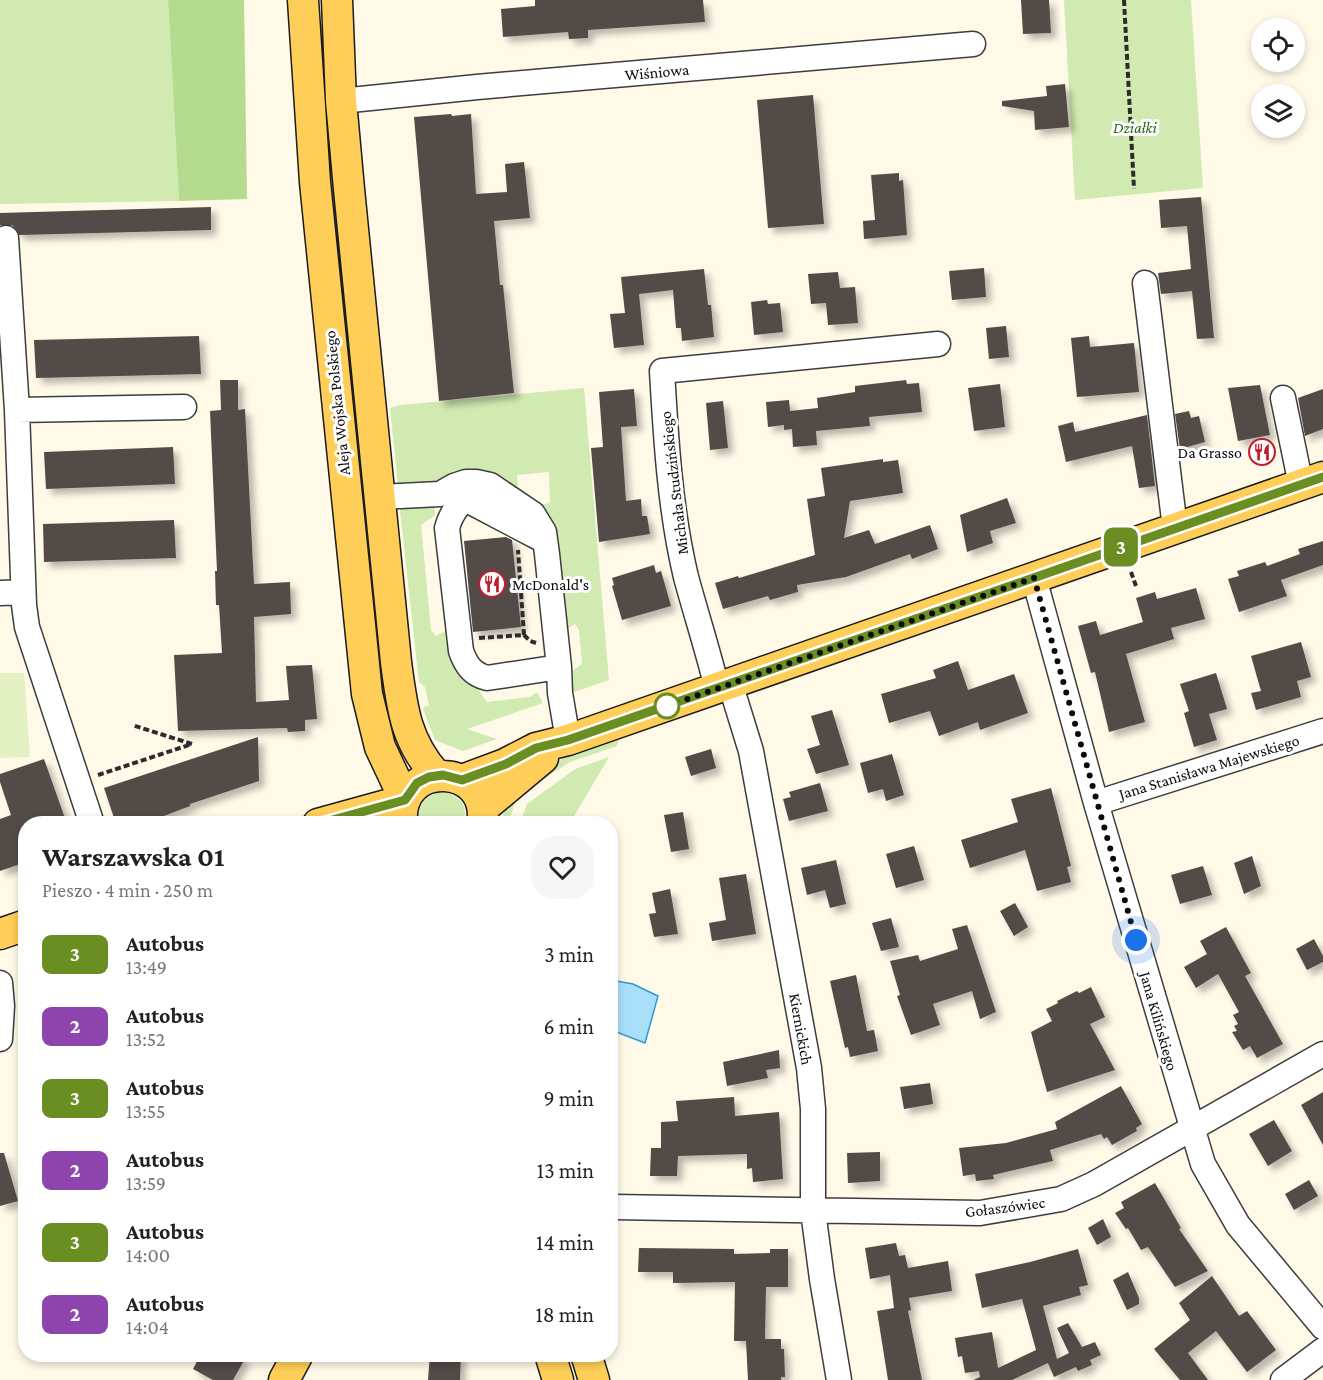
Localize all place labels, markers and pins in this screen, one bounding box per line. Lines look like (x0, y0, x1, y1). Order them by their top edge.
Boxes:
restaurant icon: Da Grasso (1247, 437, 1277, 467)
place label: Da Grasso (1178, 444, 1242, 461)
restaurant icon: McDonald's (477, 569, 507, 599)
place label: McDonald's (512, 576, 589, 593)
unlabelled marker (654, 693, 680, 719)

